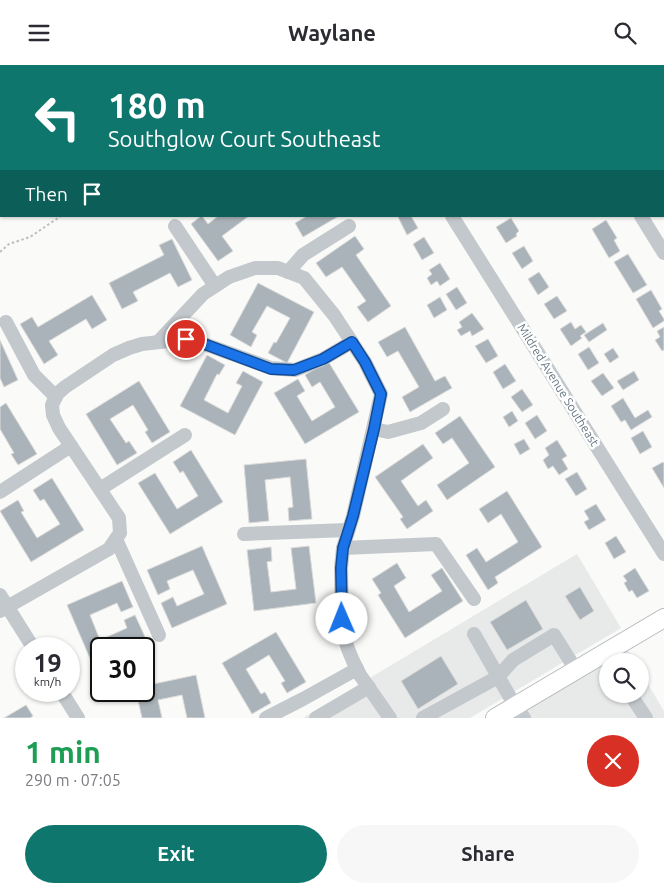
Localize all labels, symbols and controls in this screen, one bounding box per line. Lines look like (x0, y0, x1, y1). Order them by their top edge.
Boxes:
icon: menu (25, 19, 53, 47)
icon: search (611, 19, 639, 47)
text: Waylane (288, 20, 376, 45)
icon: left (25, 85, 90, 150)
text: 180 m (108, 85, 206, 125)
text: Southglow Court Southeast (108, 126, 380, 151)
icon: arrive (78, 180, 106, 208)
text: Then (25, 183, 68, 205)
pin (165, 318, 207, 360)
street label: Mildred Avenue Southeast (515, 321, 602, 449)
icon: arrive (172, 325, 200, 353)
position arrow (315, 592, 367, 644)
speed limit sign: 30 (90, 637, 155, 702)
text: 19 (33, 649, 62, 677)
map controls (599, 653, 649, 703)
button: search (599, 653, 649, 703)
text: km/h (34, 675, 61, 688)
text: 1 min (25, 735, 101, 769)
button: close (587, 735, 639, 787)
text: 290 m · 07:05 (25, 771, 121, 789)
button: Exit (25, 825, 327, 883)
button: Share (337, 825, 639, 883)

